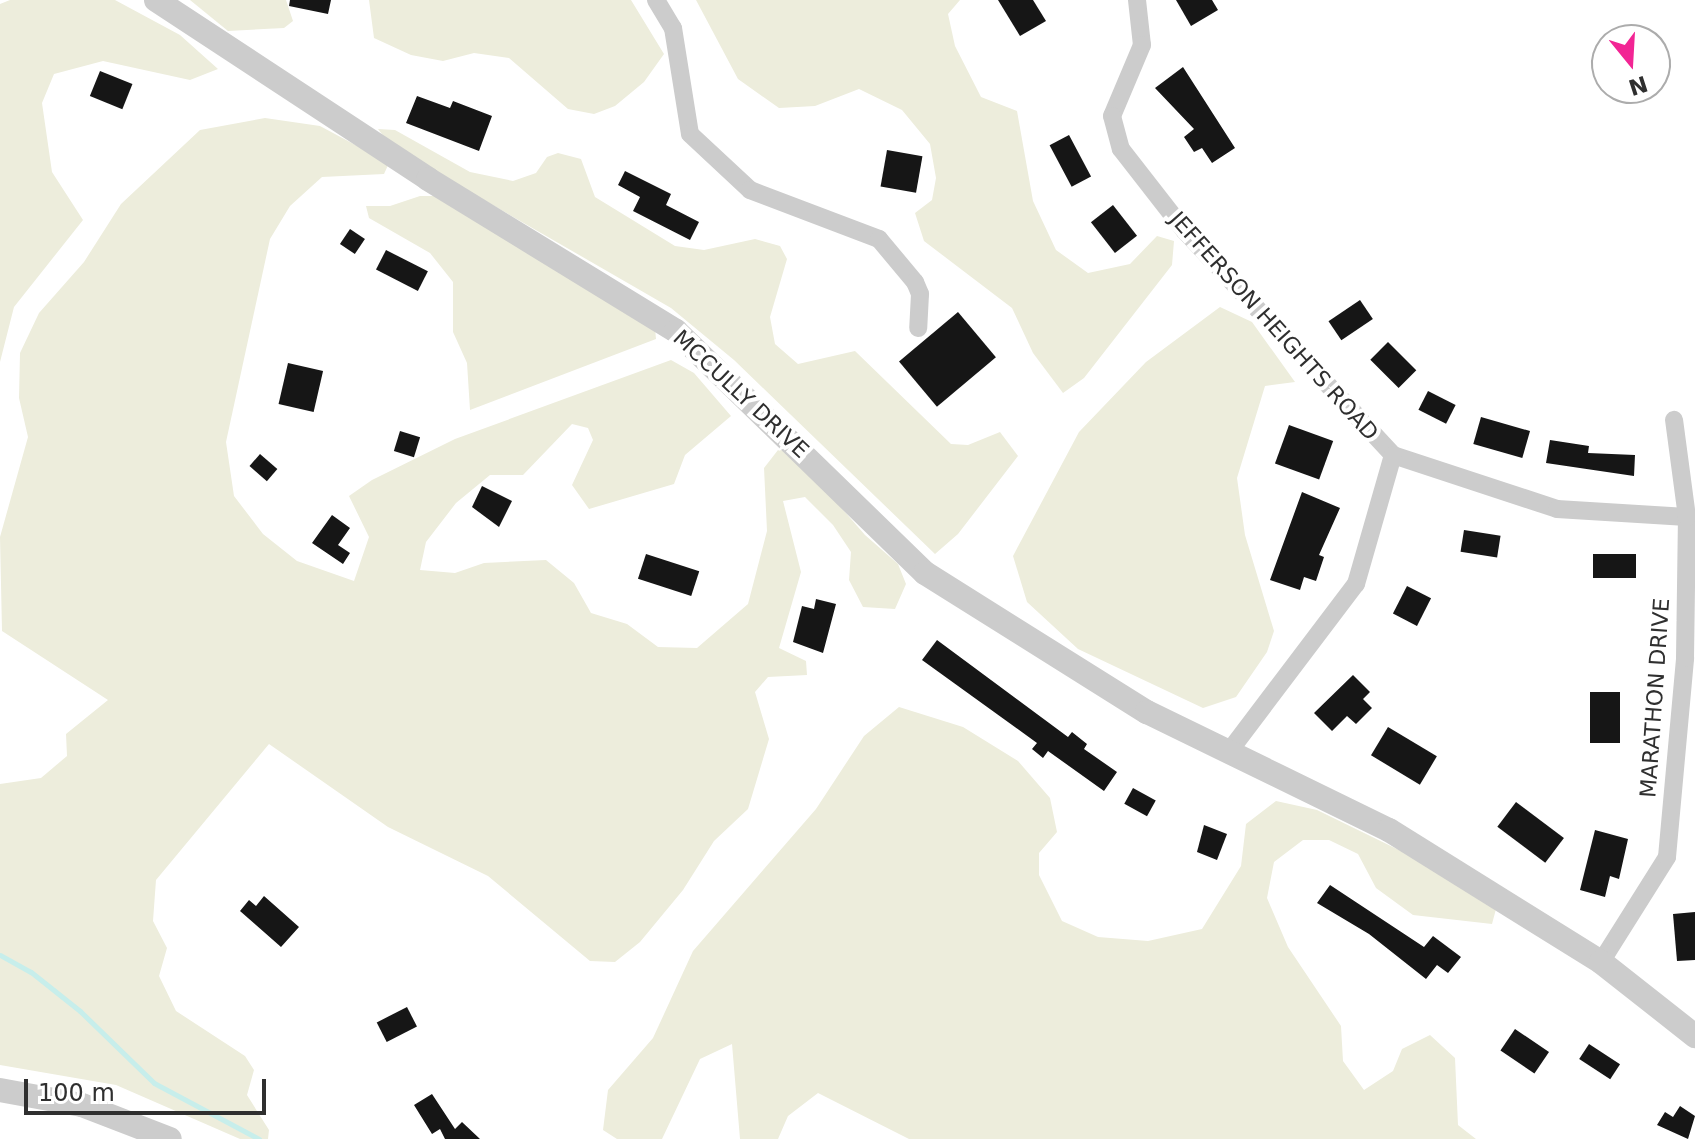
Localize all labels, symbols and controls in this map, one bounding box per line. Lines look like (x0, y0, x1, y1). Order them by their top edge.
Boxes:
north arrow (1591, 24, 1671, 104)
text: N (1625, 71, 1651, 100)
street label: JEFFERSON HEIGHTS ROAD (1164, 206, 1384, 446)
street label: MCCULLY DRIVE (668, 325, 814, 463)
street label: MARATHON DRIVE (1635, 597, 1675, 799)
scale bar (28, 1063, 270, 1113)
text: 100 m (38, 1079, 115, 1107)

